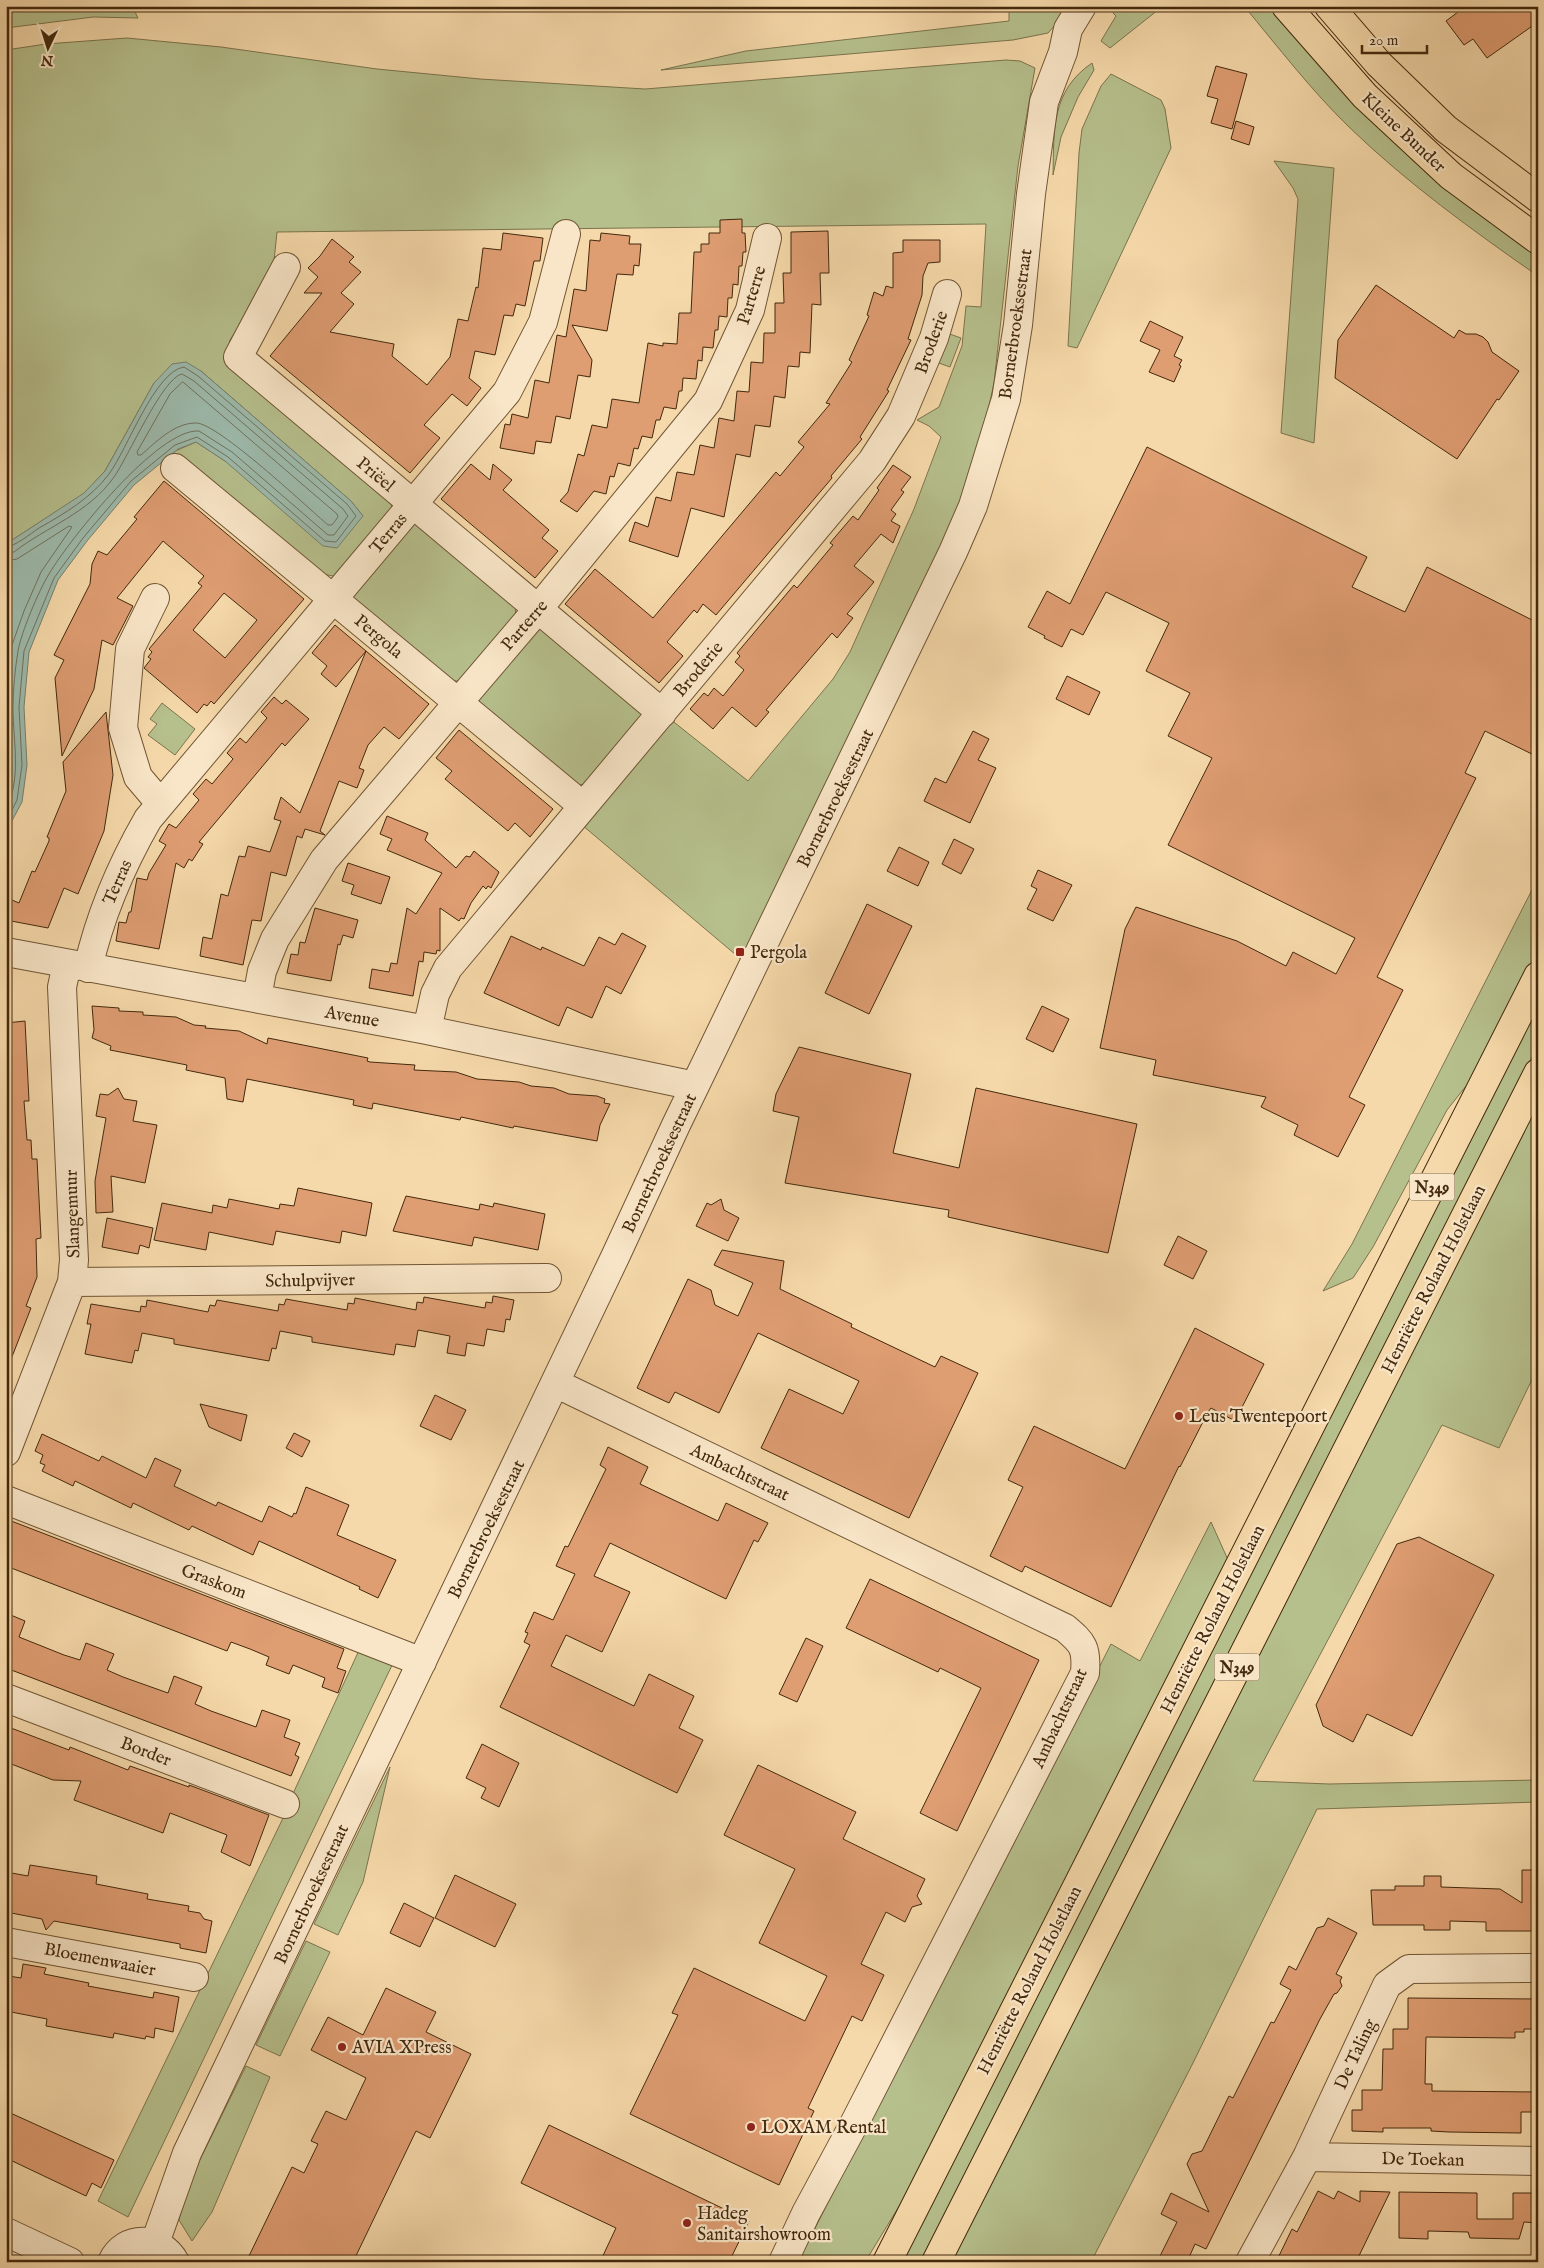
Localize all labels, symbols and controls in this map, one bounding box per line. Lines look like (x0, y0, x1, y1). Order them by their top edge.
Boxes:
north arrow (22, 22, 72, 72)
scale bar (1362, 22, 1426, 54)
text: 20 m (1369, 31, 1399, 50)
text: N (40, 51, 55, 69)
street label: Kleine Bunder (1356, 88, 1451, 179)
street label: Bornerbroeksestraat (995, 247, 1038, 401)
street label: Parterre (733, 263, 772, 328)
street label: Broderie (910, 308, 954, 377)
street label: Priëel (351, 452, 399, 498)
street label: Terras (365, 509, 413, 559)
street label: Parterre (497, 596, 554, 656)
street label: Pergola (349, 610, 407, 664)
street label: Broderie (669, 637, 729, 703)
street label: Bornerbroeksestraat (793, 725, 880, 872)
street label: Terras (98, 856, 138, 909)
place label: Pergola (750, 942, 807, 965)
marker: Pergola (734, 946, 746, 958)
street label: Avenue (322, 1001, 381, 1034)
street label: Bornerbroeksestraat (618, 1090, 703, 1237)
street label: Slangemuur (60, 1169, 87, 1259)
road number: N349 (1410, 1174, 1454, 1200)
street label: Henriëtte Roland Holstlaan (1377, 1181, 1492, 1378)
street label: Schulpvijver (265, 1269, 356, 1294)
place label: Leus Twentepoort (1189, 1406, 1327, 1429)
marker: Leus Twentepoort (1173, 1410, 1185, 1422)
street label: Ambachtstraat (685, 1439, 793, 1507)
street label: Bornerbroeksestraat (444, 1456, 531, 1603)
street label: Henriëtte Roland Holstlaan (1156, 1521, 1271, 1718)
street label: Graskom (178, 1559, 249, 1605)
road number: N349 (1214, 1654, 1260, 1680)
street label: Ambachtstraat (1027, 1665, 1094, 1773)
street label: Border (117, 1732, 175, 1773)
street label: Bornerbroeksestraat (270, 1821, 355, 1968)
street label: Henriëtte Roland Holstlaan (973, 1882, 1088, 2079)
street label: Bloemenwaaier (42, 1938, 158, 1983)
street label: De Taling (1330, 2015, 1383, 2094)
place label: AVIA XPress (351, 2037, 451, 2060)
marker: AVIA XPress (336, 2041, 348, 2053)
place label: LOXAM Rental (761, 2117, 886, 2140)
marker: LOXAM Rental (745, 2121, 757, 2133)
street label: De Toekan (1381, 2148, 1465, 2173)
place label: Hadeg Sanitairshowroom (697, 2203, 831, 2247)
marker: Hadeg Sanitairshowroom (681, 2217, 693, 2229)

